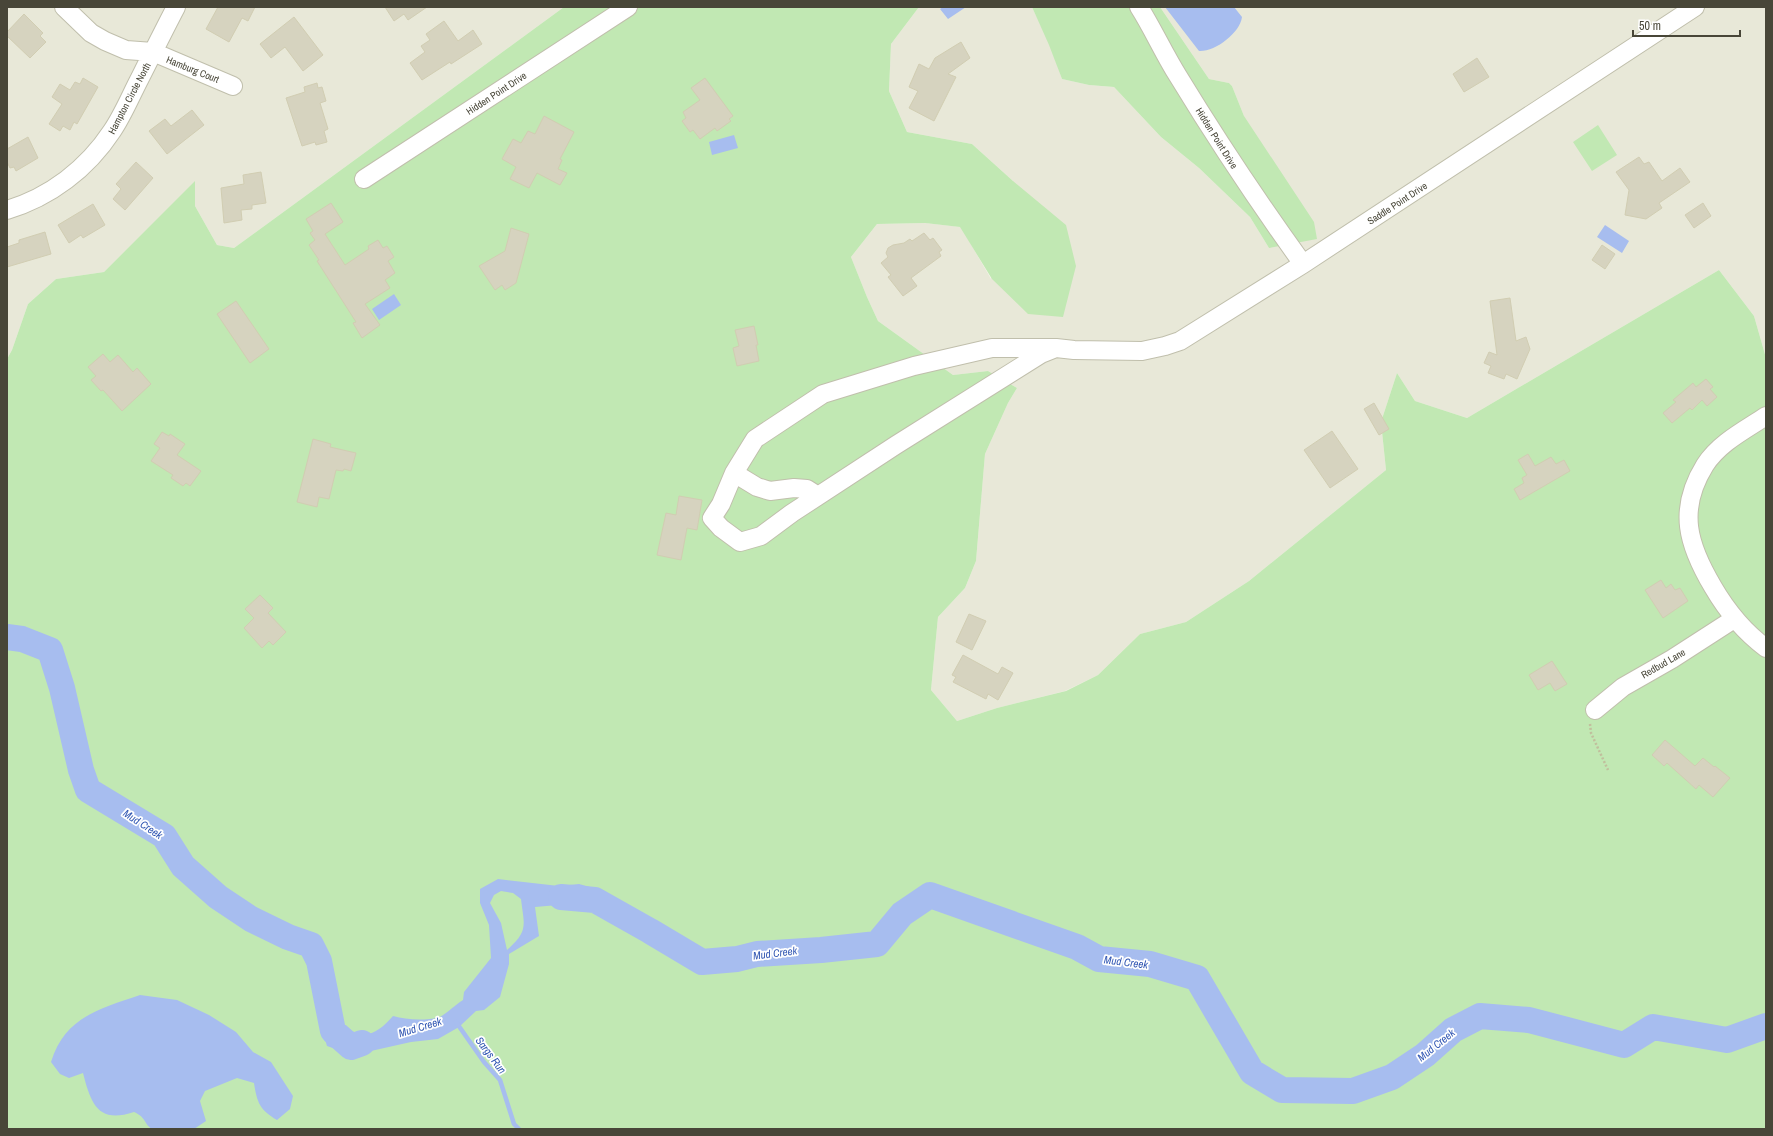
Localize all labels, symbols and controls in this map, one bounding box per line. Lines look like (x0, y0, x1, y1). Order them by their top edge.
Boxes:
scale bar (1633, 12, 1740, 38)
text: 50 m (1639, 18, 1661, 34)
street label: Hamburg Court (164, 53, 222, 86)
street label: Hampton Circle North (105, 60, 154, 136)
street label: Hidden Point Drive (463, 69, 529, 118)
street label: Hidden Point Drive (1193, 105, 1241, 172)
street label: Saddle Point Drive (1365, 179, 1430, 228)
street label: Redbud Lane (1639, 645, 1688, 681)
water label: Mud Creek (121, 806, 166, 842)
water label: Mud Creek (752, 943, 798, 963)
water label: Mud Creek (1103, 952, 1149, 972)
water label: Mud Creek (397, 1014, 444, 1040)
water label: Mud Creek (1414, 1025, 1458, 1064)
water label: Sargs Run (473, 1034, 509, 1076)

